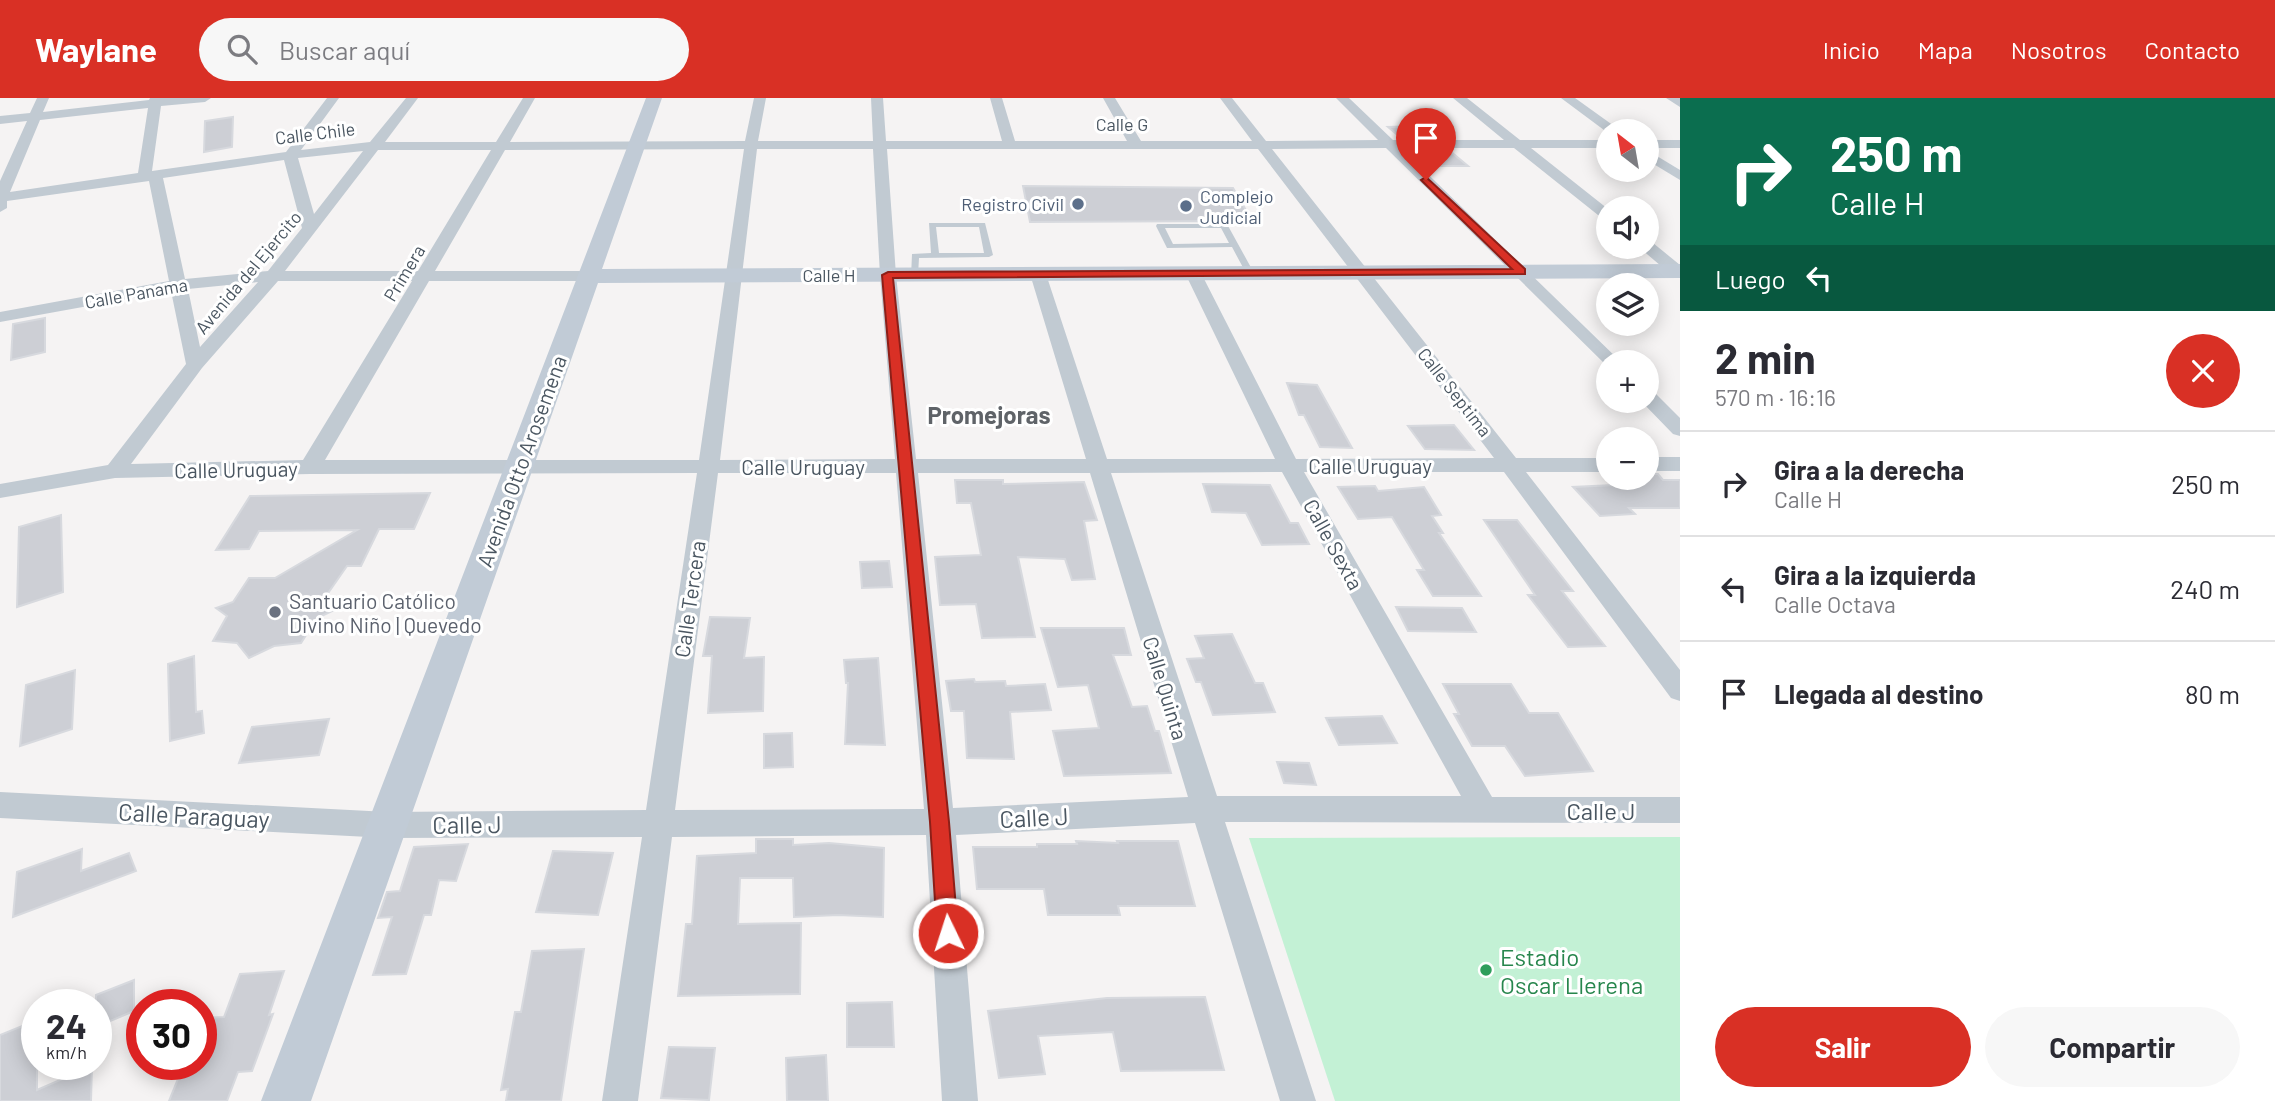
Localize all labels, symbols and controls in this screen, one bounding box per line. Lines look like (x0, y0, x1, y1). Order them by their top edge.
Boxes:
search box (199, 18, 689, 81)
text: Waylane (35, 29, 157, 69)
icon: search (223, 30, 261, 68)
text: Buscar aquí (279, 34, 410, 65)
text: Inicio (1823, 35, 1880, 64)
text: Mapa (1918, 35, 1973, 64)
text: Nosotros (2011, 35, 2107, 64)
text: Contacto (2145, 35, 2240, 64)
pin (1396, 108, 1456, 180)
street label: Calle G (1096, 113, 1148, 135)
street label: Calle Chile (274, 117, 356, 149)
icon: arrive (1407, 119, 1445, 157)
north arrow (1596, 119, 1659, 182)
map controls (1596, 119, 1659, 490)
text: 250 m (1830, 123, 1963, 182)
icon: right (1715, 126, 1806, 217)
text: Calle H (1830, 183, 1925, 221)
place label: Complejo Judicial (1200, 185, 1274, 228)
place label: Registro Civil (961, 193, 1064, 215)
marker: Registro Civil (1070, 196, 1086, 212)
button: sound (1596, 196, 1659, 259)
marker: Complejo Judicial (1178, 198, 1194, 214)
street label: Avenida del Ejercito (190, 206, 306, 338)
street label: Primera (379, 241, 429, 305)
icon: left (1800, 259, 1838, 297)
text: Luego (1715, 263, 1786, 294)
street label: Calle H (802, 264, 856, 286)
street label: Calle Panama (83, 273, 189, 313)
button: layers (1596, 273, 1659, 336)
text: 2 min (1715, 332, 1816, 382)
button: close (2166, 334, 2240, 408)
street label: Calle Septima (1413, 343, 1497, 441)
button: + (1596, 350, 1659, 413)
street label: Avenida Otto Arosemena (471, 352, 571, 570)
text: 570 m · 16:16 (1715, 383, 1836, 411)
district label: Promejoras (928, 400, 1050, 429)
button: − (1596, 427, 1659, 490)
street label: Calle Uruguay (1308, 453, 1432, 478)
street label: Calle Uruguay (741, 454, 865, 479)
text: Gira a la derecha (1774, 454, 1964, 485)
street label: Calle Uruguay (174, 455, 298, 483)
icon: right (1715, 465, 1753, 503)
text: 250 m (2171, 468, 2240, 499)
text: Calle H (1774, 485, 1842, 513)
street label: Calle Sexta (1299, 494, 1369, 594)
street label: Calle Tercera (668, 539, 710, 659)
text: Gira a la izquierda (1774, 559, 1976, 590)
icon: left (1715, 570, 1753, 608)
text: 240 m (2170, 573, 2240, 604)
place label: Santuario Católico Divino Niño | Quevedo (289, 588, 482, 637)
text: Calle Octava (1774, 590, 1896, 618)
marker: Santuario Católico Divino Niño | Quevedo (267, 604, 283, 620)
street label: Calle Quinta (1138, 633, 1194, 743)
icon: arrive (1715, 675, 1753, 713)
text: Llegada al destino (1774, 678, 1983, 709)
text: 80 m (2185, 678, 2240, 709)
street label: Calle J (1566, 796, 1636, 825)
street label: Calle Paraguay (118, 797, 270, 833)
street label: Calle J (999, 801, 1069, 833)
street label: Calle J (432, 809, 502, 839)
position arrow (911, 896, 985, 970)
place label: Estadio Oscar Llerena (1500, 942, 1643, 999)
marker: Estadio Oscar Llerena (1478, 962, 1494, 978)
speed limit sign: 30 (126, 989, 217, 1080)
text: 24 (46, 1004, 87, 1046)
button: Salir (1715, 1007, 1971, 1087)
button: Compartir (1985, 1007, 2240, 1087)
text: km/h (46, 1041, 87, 1063)

